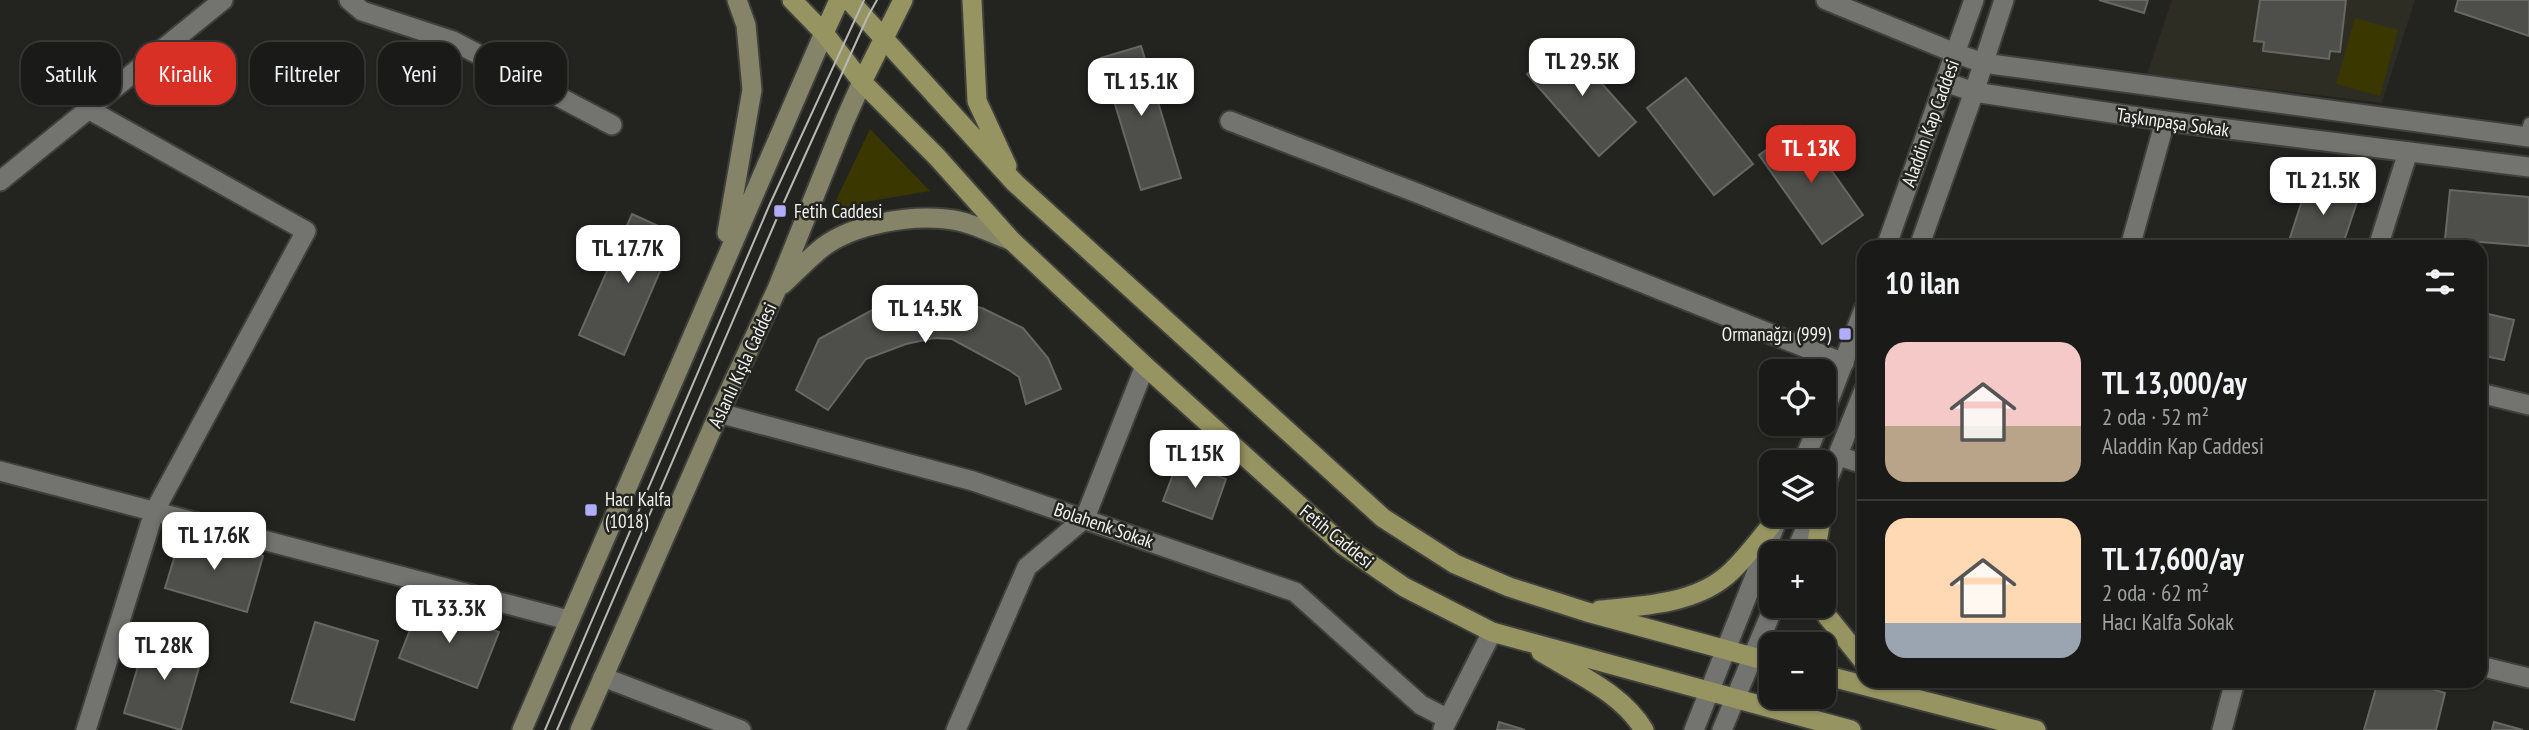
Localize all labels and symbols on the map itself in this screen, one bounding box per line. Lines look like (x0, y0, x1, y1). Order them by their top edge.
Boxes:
pin: TL 29.5K (1510, 38, 1654, 98)
street label: Aladdin Kap Caddesi (1896, 56, 1964, 190)
pin: TL 15.1K (1069, 58, 1213, 118)
street label: Taşkınpaşa Sokak (2115, 102, 2231, 142)
pin: TL 13K (1754, 125, 1868, 185)
pin: TL 21.5K (2251, 158, 2395, 217)
place label: Fetih Caddesi (794, 199, 882, 223)
marker: Fetih Caddesi (772, 203, 788, 219)
pin: TL 17.7K (556, 226, 700, 285)
pin: TL 14.5K (853, 286, 997, 345)
street label: Aslanlı Kışla Caddesi (703, 299, 781, 431)
place label: Ormanağzı (999) (1722, 322, 1832, 346)
marker: Ormanağzı (999) (1837, 326, 1853, 342)
pin: TL 15K (1138, 430, 1252, 490)
place label: Hacı Kalfa (1018) (605, 487, 671, 533)
street label: Bolahenk Sokak (1051, 497, 1157, 553)
street label: Fetih Caddesi (1295, 499, 1379, 573)
marker: Hacı Kalfa (1018) (583, 502, 599, 518)
pin: TL 17.6K (142, 512, 286, 572)
pin: TL 33.3K (377, 586, 521, 645)
pin: TL 28K (107, 622, 221, 682)

